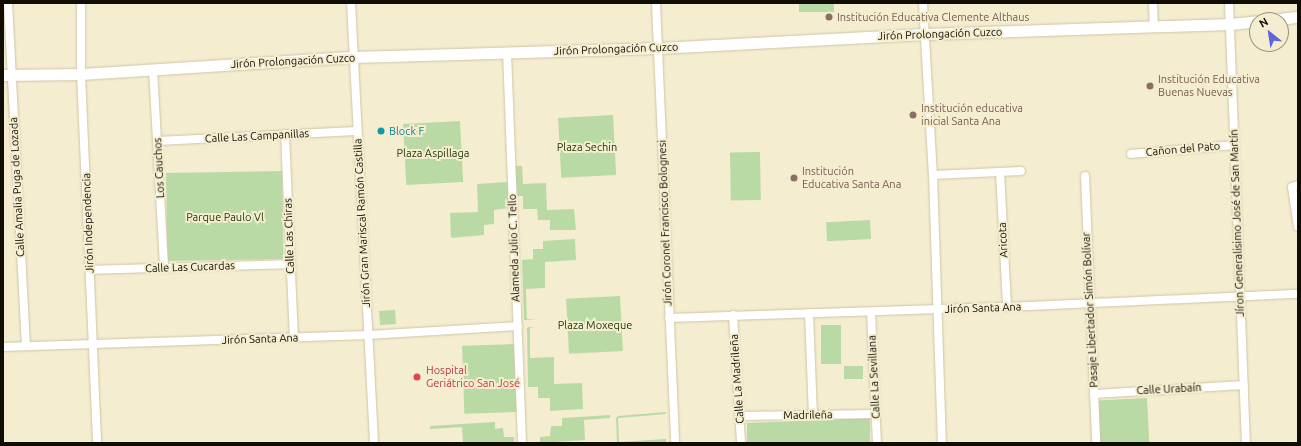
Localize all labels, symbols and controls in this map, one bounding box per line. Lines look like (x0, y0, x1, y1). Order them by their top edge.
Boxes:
place label: Institución Educativa Clemente Althaus (837, 10, 1029, 24)
marker: Institución Educativa Clemente Althaus (824, 12, 834, 22)
north arrow (1249, 12, 1289, 52)
text: N (1257, 15, 1270, 30)
street label: Jirón Prolongación Cuzco (877, 25, 1003, 43)
street label: Jirón Prolongación Cuzco (553, 40, 679, 58)
street label: Jirón Prolongación Cuzco (230, 51, 356, 71)
place label: Institución Educativa Buenas Nuevas (1158, 73, 1260, 99)
marker: Institución Educativa Buenas Nuevas (1145, 81, 1155, 91)
place label: Institución educativa inicial Santa Ana (921, 102, 1023, 128)
marker: Institución educativa inicial Santa Ana (908, 110, 918, 120)
street label: Calle Amalia Puga de Lozada (7, 117, 27, 257)
place label: Block F (389, 124, 424, 138)
marker: Block F (376, 126, 386, 136)
street label: Calle Las Campanillas (204, 127, 310, 145)
street label: Jíron Generalisimo José de San Martín (1227, 129, 1247, 317)
street label: Los Cauchos (151, 137, 167, 199)
street label: Jirón Gran Mariscal Ramón Castilla (351, 138, 373, 308)
street label: Cañon del Pato (1145, 139, 1221, 159)
park label: Plaza Sechin (557, 140, 617, 154)
street label: Jirón Coronel Francisco Bolognesi (656, 140, 674, 306)
park label: Plaza Aspillaga (397, 146, 469, 160)
place label: Institución Educativa Santa Ana (802, 165, 901, 191)
street label: Jirón Independencia (80, 173, 96, 273)
marker: Institución Educativa Santa Ana (789, 173, 799, 183)
street label: Alameda Julio C. Tello (506, 194, 522, 302)
street label: Calle Las Chiras (281, 198, 297, 274)
park label: Parque Paulo Vl (186, 210, 264, 224)
street label: Aricota (995, 222, 1011, 258)
street label: Pasaje Libertador Simón Bolívar (1079, 232, 1101, 388)
street label: Calle Las Cucardas (145, 259, 235, 275)
street label: Jirón Santa Ana (944, 300, 1022, 316)
park label: Plaza Moxeque (558, 318, 632, 332)
street label: Jirón Santa Ana (221, 331, 299, 347)
street label: Calle La Madrileña (727, 334, 747, 424)
street label: Calle La Sevillana (865, 335, 883, 419)
place label: Hospital Geriátrico San José (426, 364, 520, 390)
marker: Hospital Geriátrico San José (411, 371, 423, 383)
street label: Calle Urabaín (1136, 381, 1202, 397)
street label: Madrileña (783, 408, 833, 422)

